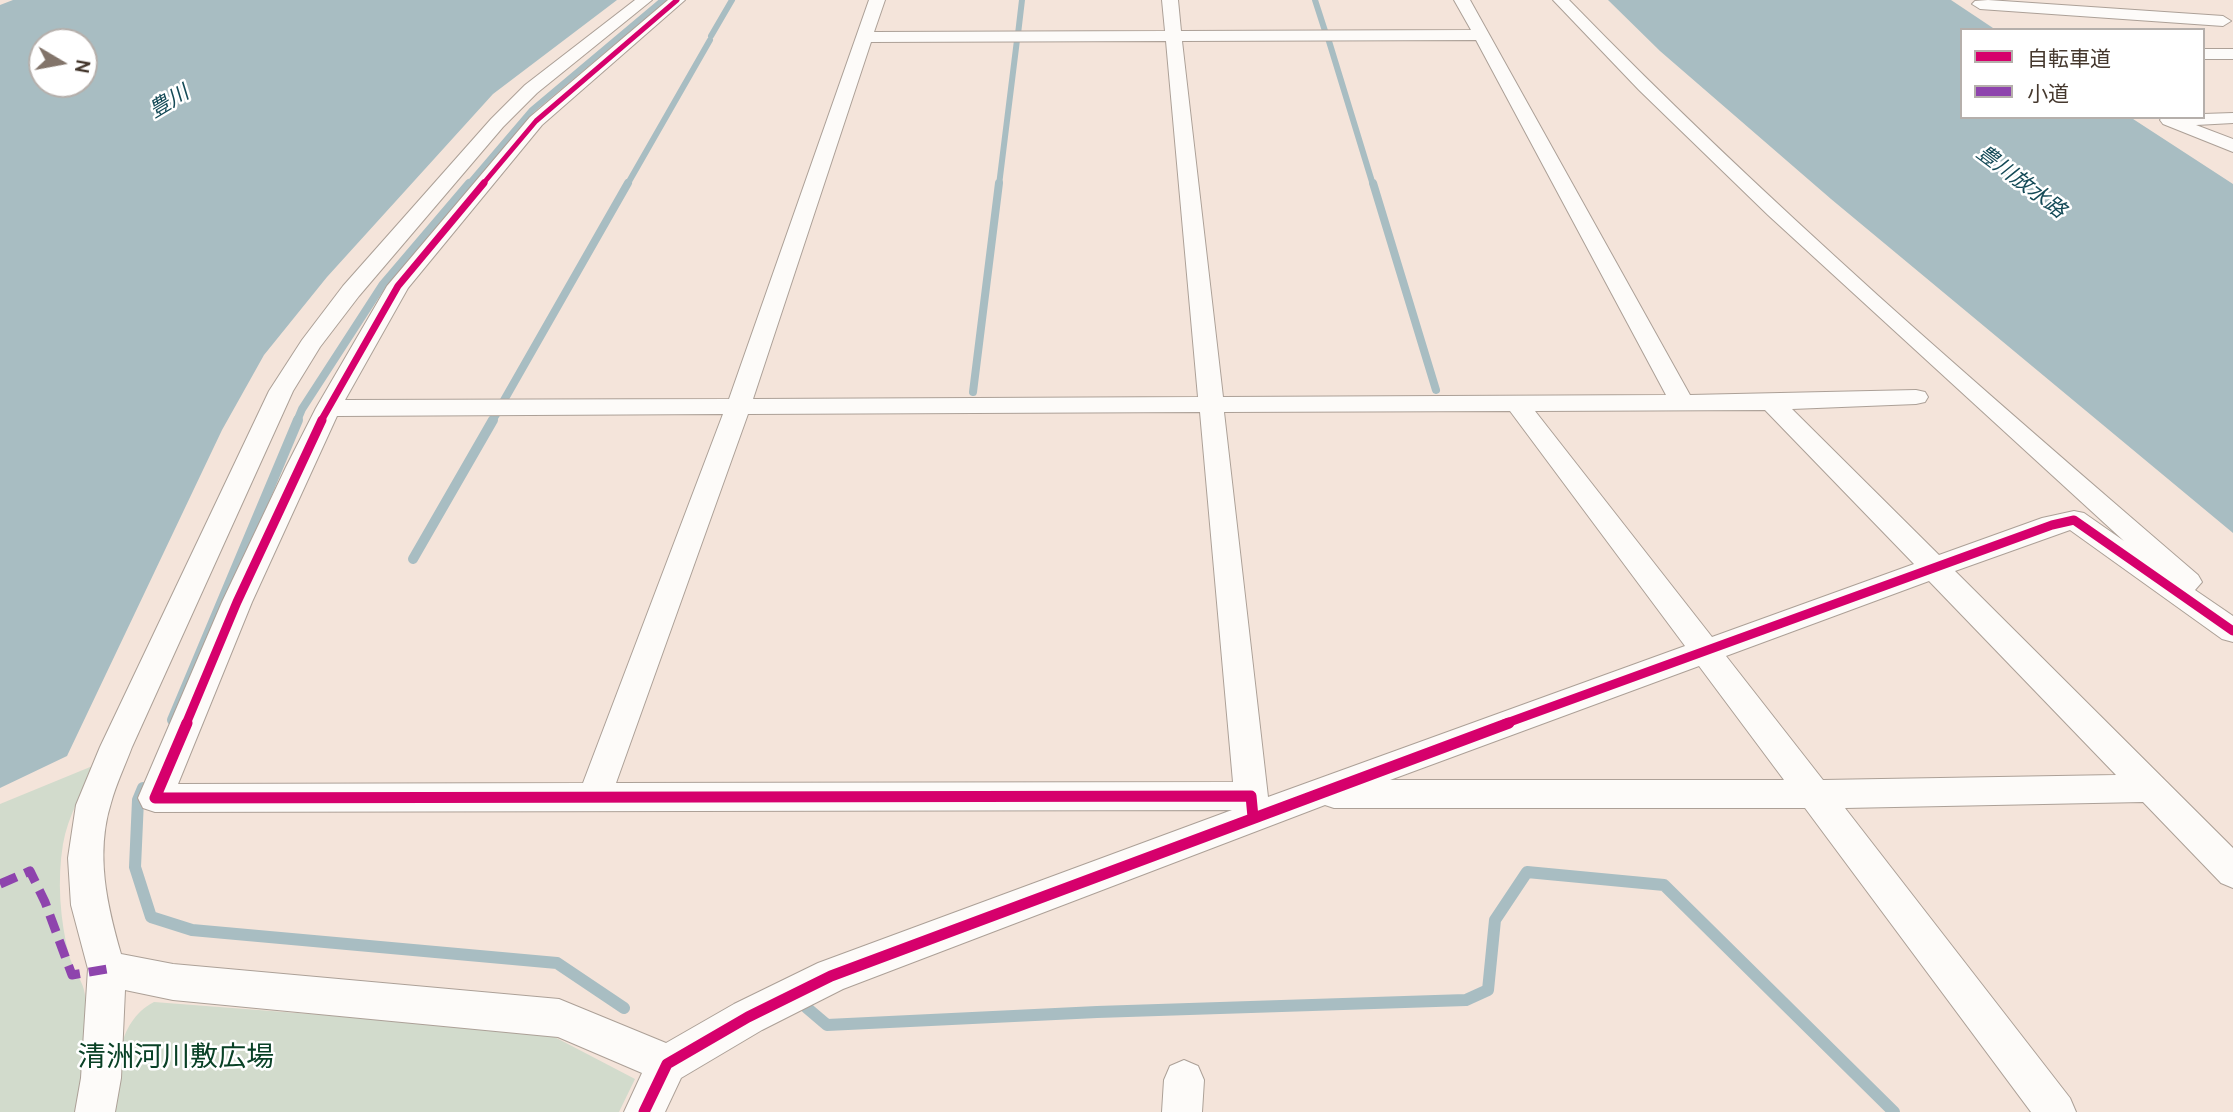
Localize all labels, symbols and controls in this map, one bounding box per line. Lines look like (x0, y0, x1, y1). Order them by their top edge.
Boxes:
north arrow (28, 28, 98, 98)
legend (1960, 28, 2205, 119)
text: 自転車道 (2027, 46, 2111, 71)
text: N (70, 58, 95, 75)
water label: 豊川 (145, 80, 193, 124)
text: 小道 (2027, 81, 2069, 106)
water label: 豊川放水路 (1971, 140, 2071, 224)
park label: 清洲河川敷広場 (78, 1041, 274, 1075)

